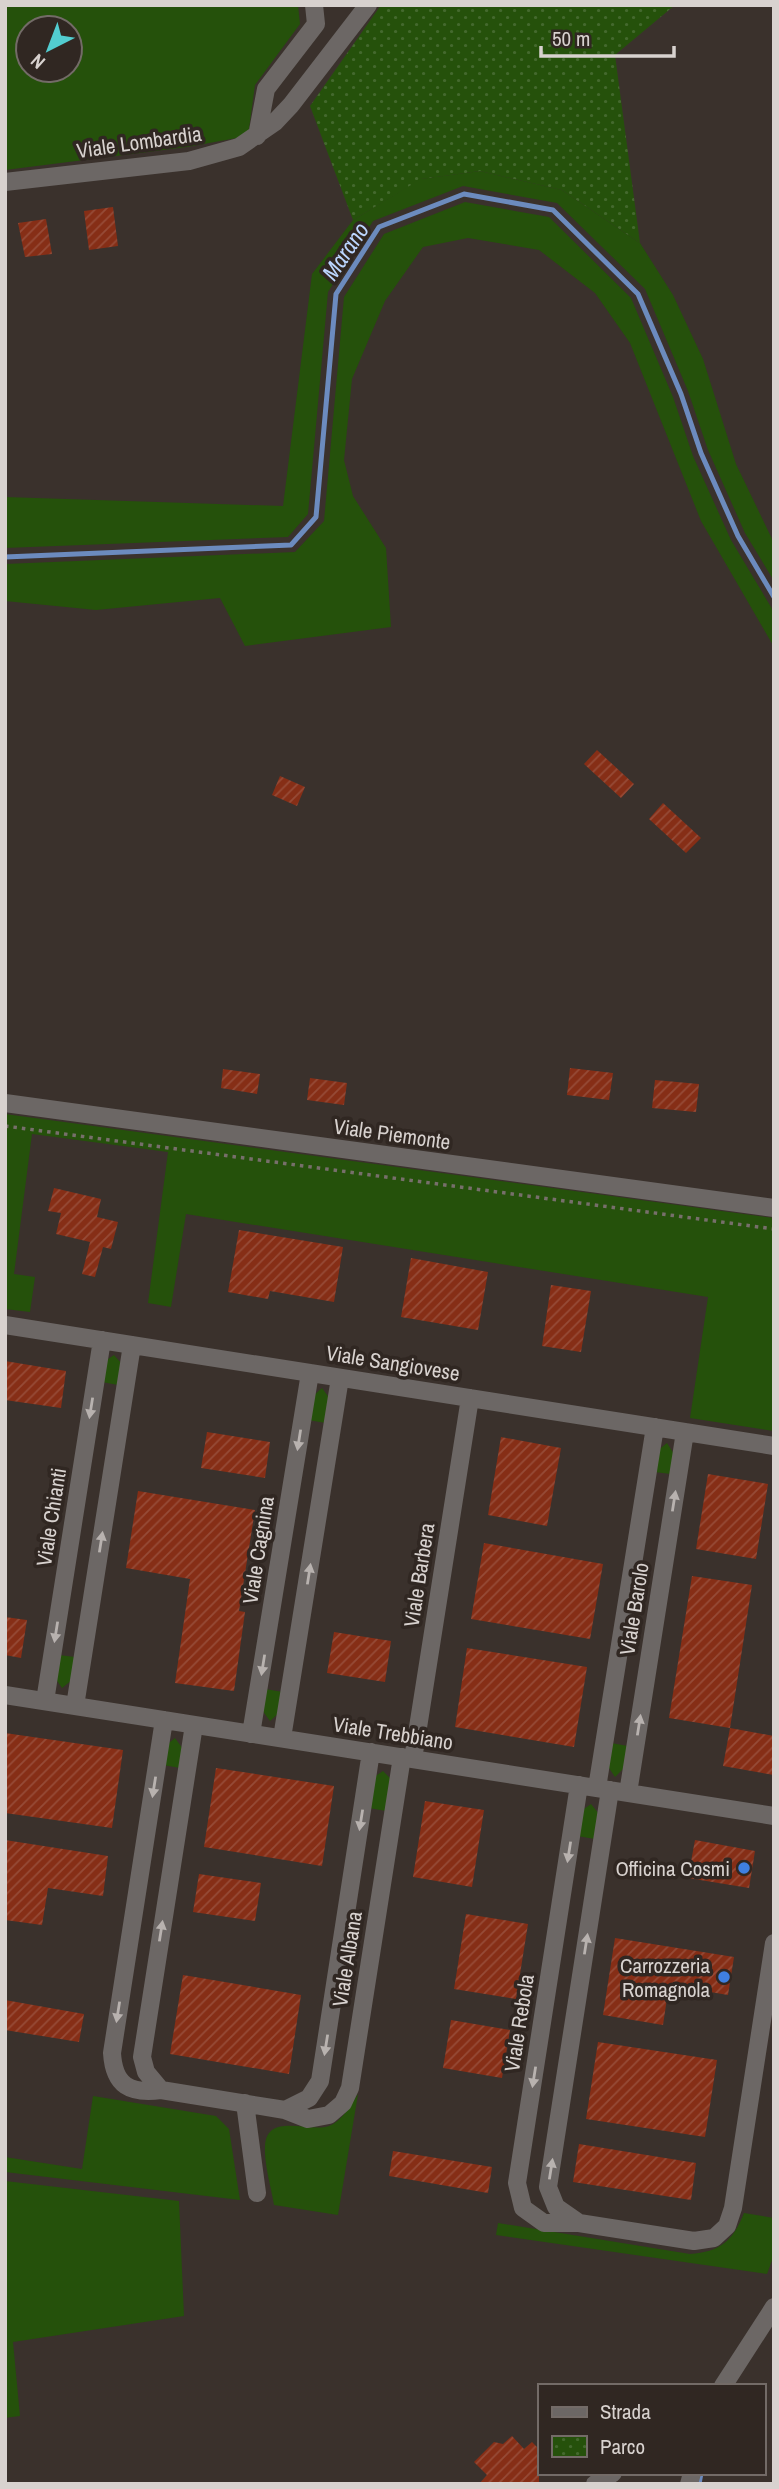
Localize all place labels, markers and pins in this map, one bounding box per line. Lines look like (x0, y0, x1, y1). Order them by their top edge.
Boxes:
place label: Officina Cosmi (615, 1854, 730, 1883)
marker: Officina Cosmi (736, 1860, 752, 1876)
place label: Carrozzeria Romagnola (620, 1951, 710, 2004)
marker: Carrozzeria Romagnola (716, 1969, 732, 1985)

